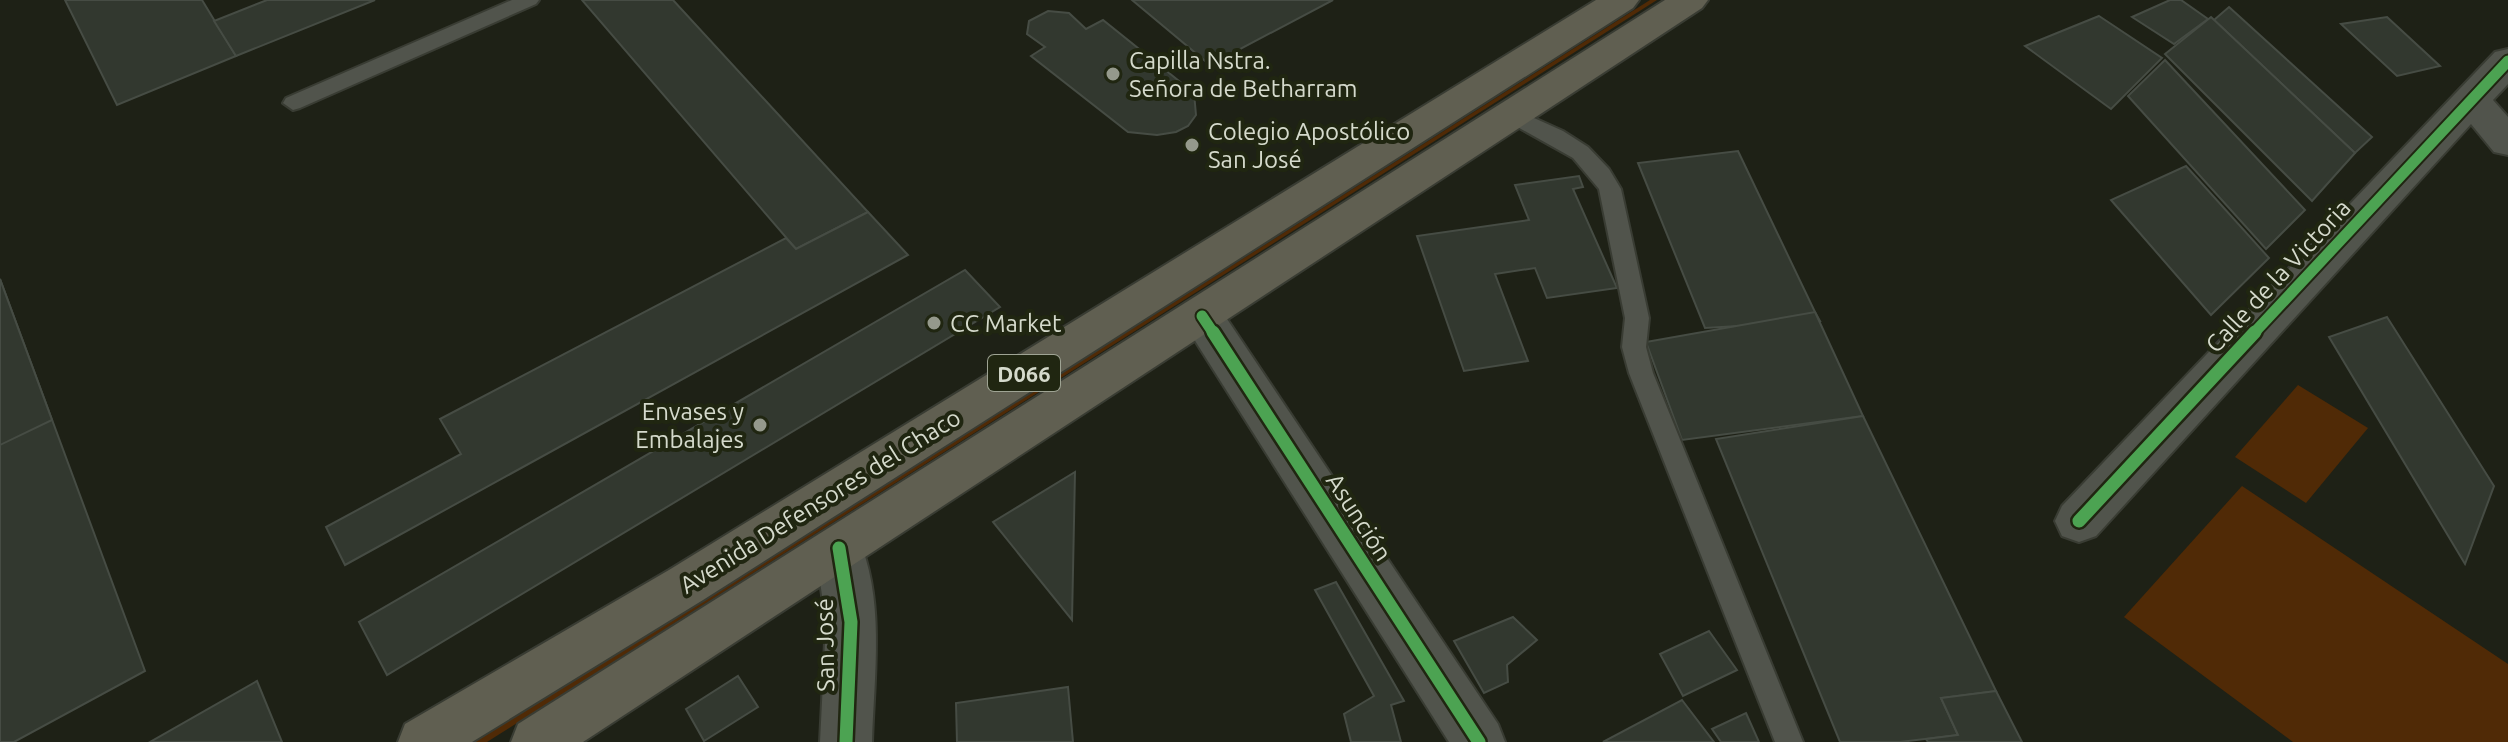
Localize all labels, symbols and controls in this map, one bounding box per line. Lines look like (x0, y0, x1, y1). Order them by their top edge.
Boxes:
place label: Capilla Nstra. Señora de Betharram (1129, 47, 1357, 102)
marker: Capilla Nstra. Señora de Betharram (1104, 65, 1122, 83)
place label: Colegio Apostólico San José (1208, 118, 1410, 173)
marker: Colegio Apostólico San José (1183, 136, 1201, 154)
street label: Calle de la Victoria (2200, 194, 2356, 358)
place label: CC Market (950, 310, 1062, 337)
marker: CC Market (925, 314, 943, 332)
road number: D066 (988, 355, 1060, 391)
place label: Envases y Embalajes (635, 398, 744, 453)
street label: Avenida Defensores del Chaco (675, 403, 965, 599)
marker: Envases y Embalajes (751, 416, 769, 434)
street label: Asunción (1321, 468, 1397, 566)
street label: San José (811, 598, 839, 692)

